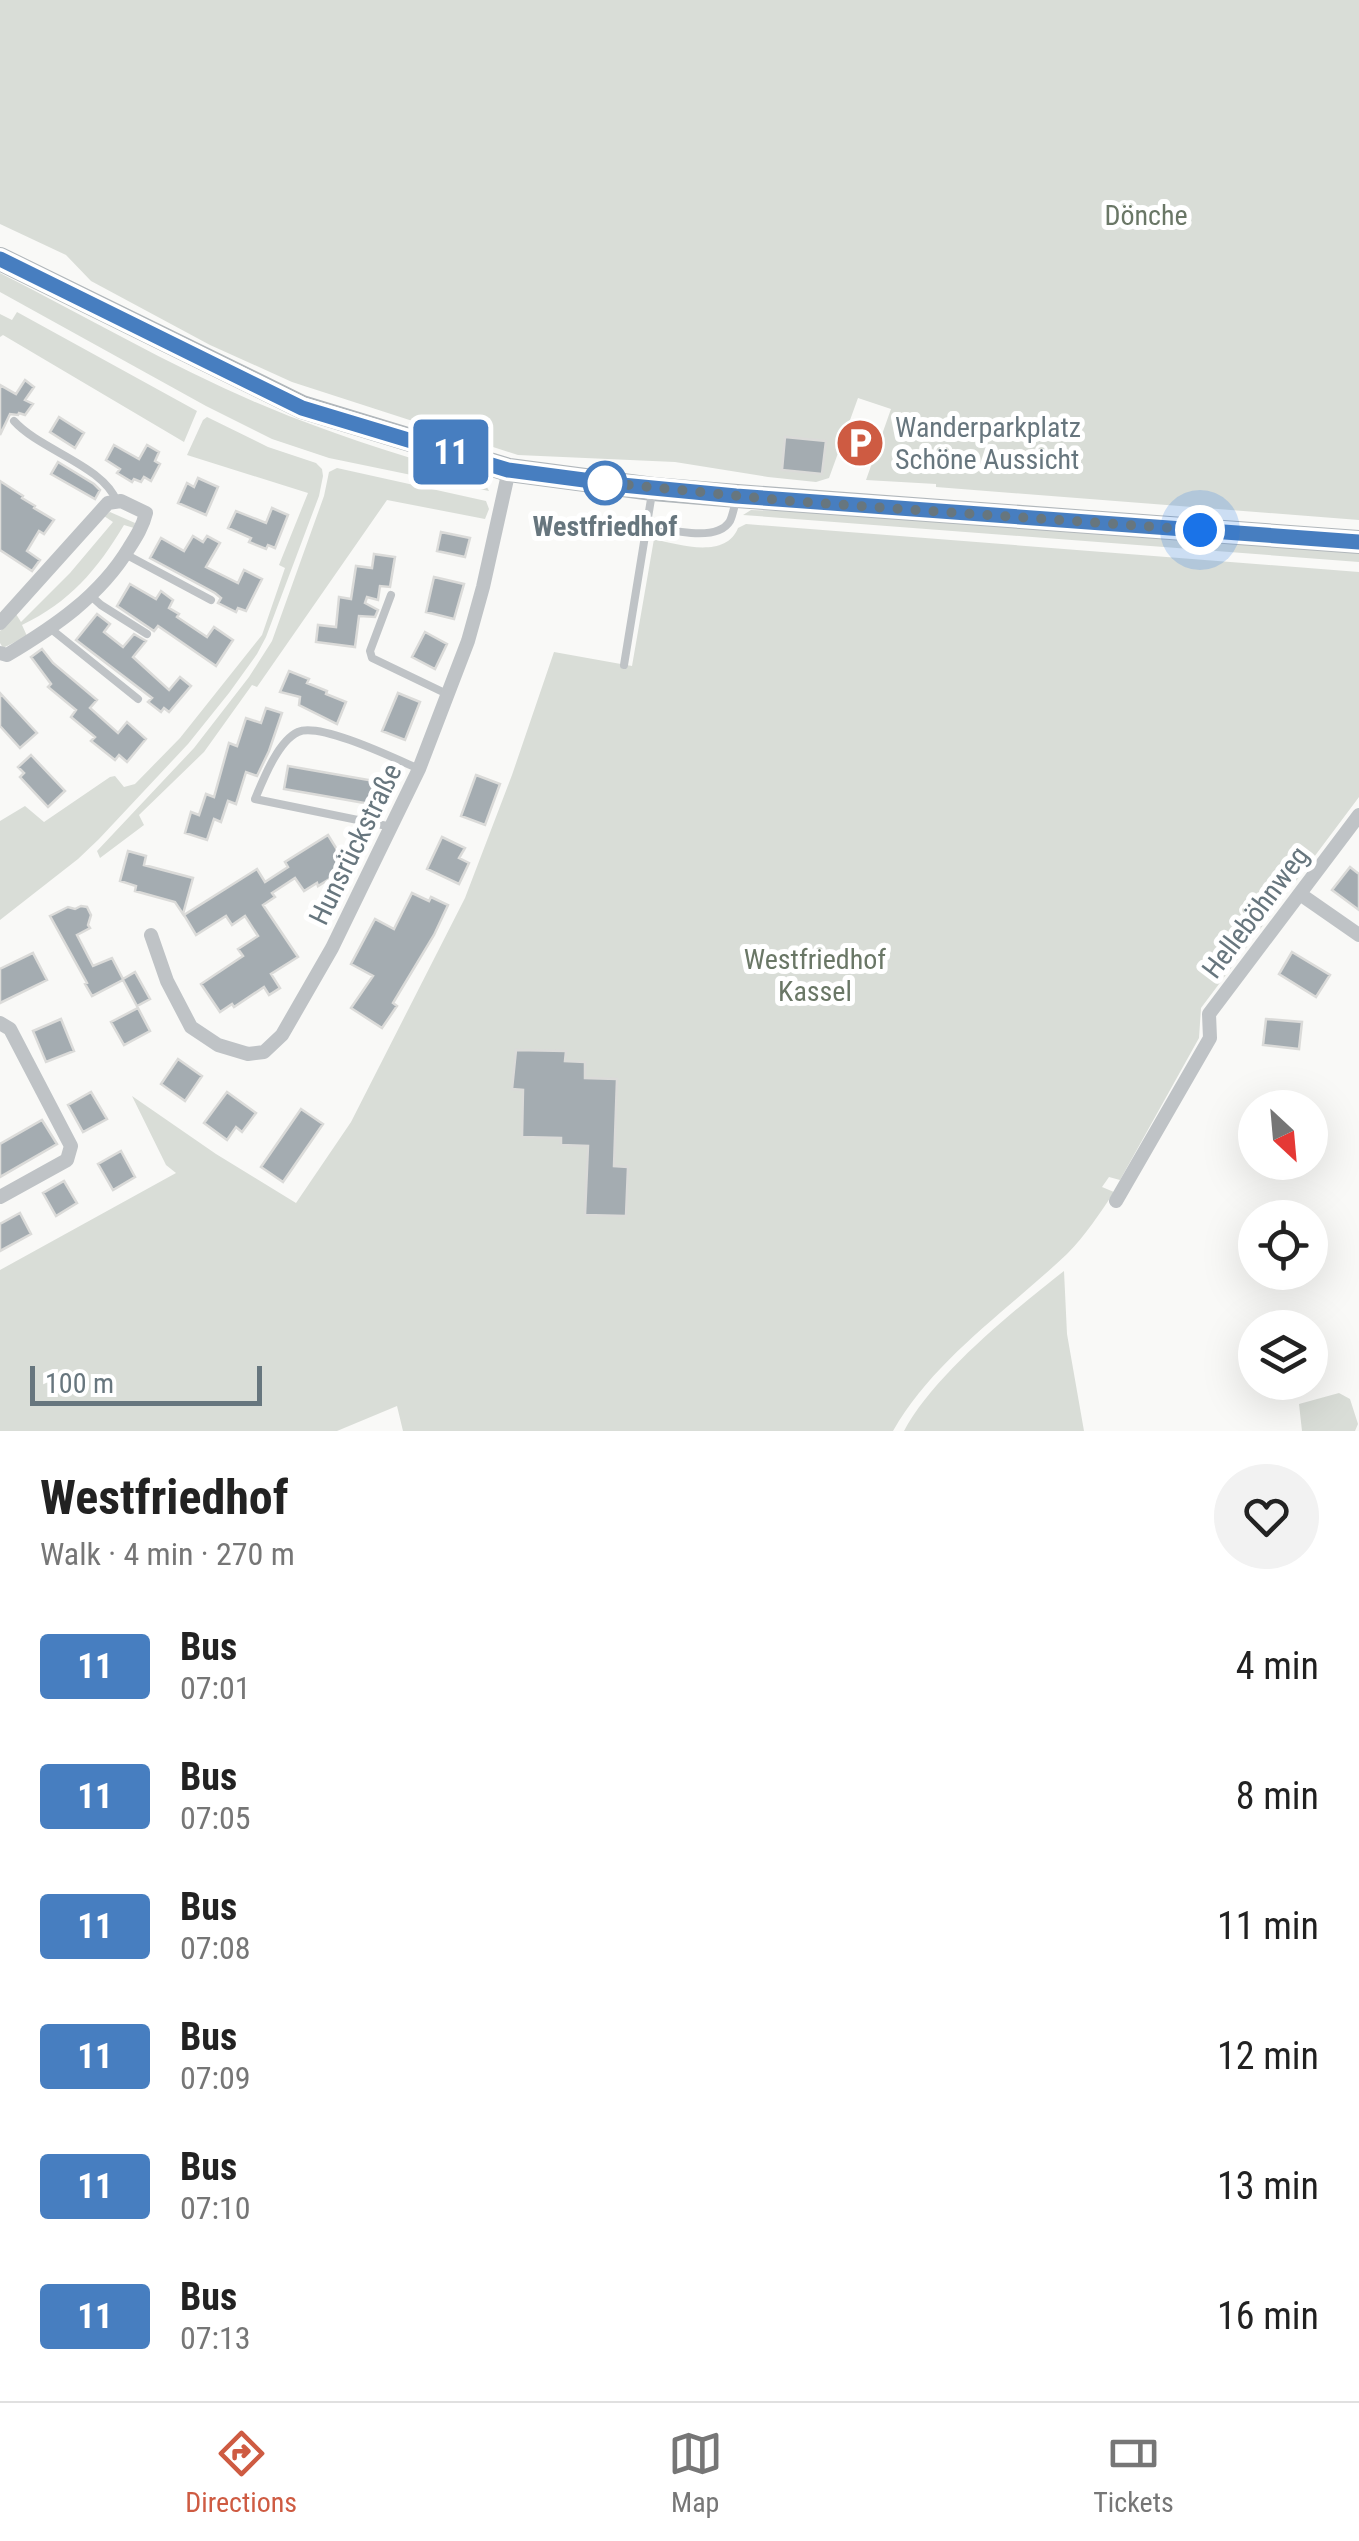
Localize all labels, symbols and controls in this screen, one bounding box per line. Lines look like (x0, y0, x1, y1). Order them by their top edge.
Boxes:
park label: Dönche (1104, 199, 1188, 232)
place label: Wanderparkplatz Schöne Aussicht (895, 411, 1081, 476)
parking icon: Wanderparkplatz Schöne Aussicht (834, 417, 886, 469)
line badge: 11 (406, 420, 496, 484)
text: 11 (433, 432, 469, 473)
marker: Westfriedhof (584, 462, 626, 504)
your location (1175, 505, 1225, 555)
place label: Westfriedhof (533, 510, 677, 543)
street label: Hunsrückstraße (302, 758, 409, 930)
street label: Helleböhnweg (1195, 840, 1316, 985)
park label: Westfriedhof Kassel (744, 943, 886, 1008)
north arrow (1238, 1090, 1328, 1180)
map controls (1238, 1090, 1328, 1400)
button: locate (1238, 1200, 1328, 1290)
button: layers (1238, 1310, 1328, 1400)
scale bar (30, 1361, 262, 1406)
text: 100 m (45, 1367, 114, 1400)
button: heart (1214, 1464, 1319, 1569)
text: Westfriedhof (40, 1469, 288, 1526)
text: Walk · 4 min · 270 m (40, 1535, 295, 1573)
text: Bus (180, 1625, 237, 1669)
text: 4 min (1236, 1644, 1319, 1688)
text: 11 (77, 1646, 113, 1687)
text: 07:01 (180, 1669, 251, 1707)
text: Bus (180, 1755, 237, 1799)
text: 8 min (1236, 1774, 1319, 1818)
text: 11 (77, 1776, 113, 1817)
text: 07:05 (180, 1799, 251, 1837)
text: Bus (180, 1885, 237, 1929)
text: 11 min (1217, 1904, 1319, 1948)
text: 11 (77, 1906, 113, 1947)
text: 07:08 (180, 1929, 251, 1967)
text: Bus (180, 2015, 237, 2059)
text: 12 min (1217, 2034, 1319, 2078)
text: 11 (77, 2036, 113, 2077)
text: 07:09 (180, 2059, 251, 2097)
text: Bus (180, 2145, 237, 2189)
text: 13 min (1217, 2164, 1319, 2208)
text: 11 (77, 2166, 113, 2207)
text: 07:10 (180, 2189, 251, 2227)
text: Bus (180, 2275, 237, 2319)
text: 16 min (1217, 2294, 1319, 2338)
text: 11 (77, 2296, 113, 2337)
text: 07:13 (180, 2319, 251, 2357)
tab: Directions (185, 2426, 297, 2519)
tab: Map (668, 2426, 723, 2519)
tab: Tickets (1093, 2426, 1174, 2519)

